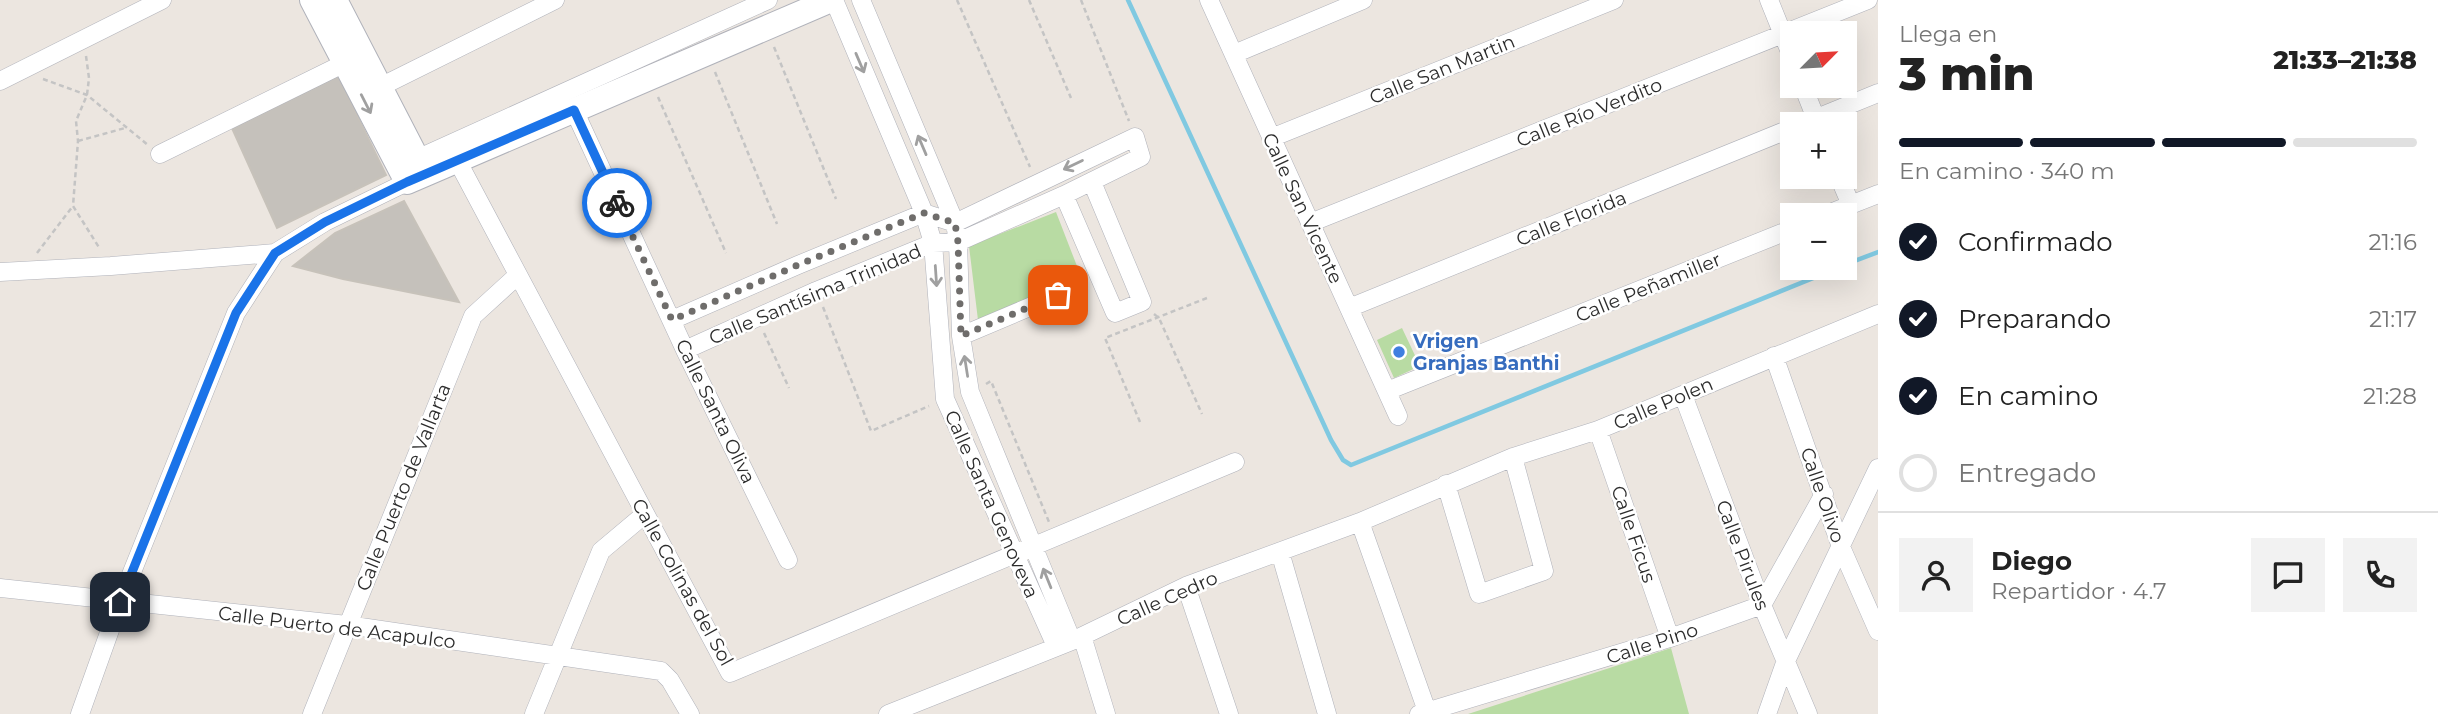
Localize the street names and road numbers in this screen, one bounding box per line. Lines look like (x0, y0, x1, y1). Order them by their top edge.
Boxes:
street label: Calle San Martin (1366, 30, 1518, 109)
street label: Calle Río Verdito (1513, 73, 1665, 152)
street label: Calle San Vicente (1258, 129, 1348, 287)
street label: Calle Florida (1513, 186, 1630, 251)
street label: Calle Santísima Trinidad (705, 239, 925, 350)
street label: Calle Peñamiller (1572, 248, 1724, 327)
street label: Calle Santa Oliva (671, 335, 760, 487)
street label: Calle Polen (1610, 372, 1716, 435)
street label: Calle Puerto de Vallarta (351, 380, 456, 594)
street label: Calle Santa Genoveva (940, 407, 1043, 602)
street label: Calle Olivo (1795, 444, 1850, 546)
street label: Calle Ficus (1606, 483, 1661, 586)
street label: Calle Colinas del Sol (627, 495, 738, 670)
street label: Calle Pirules (1711, 497, 1774, 614)
street label: Calle Cedro (1113, 566, 1221, 631)
street label: Calle Puerto de Acapulco (217, 602, 457, 653)
street label: Calle Pino (1604, 618, 1701, 669)

